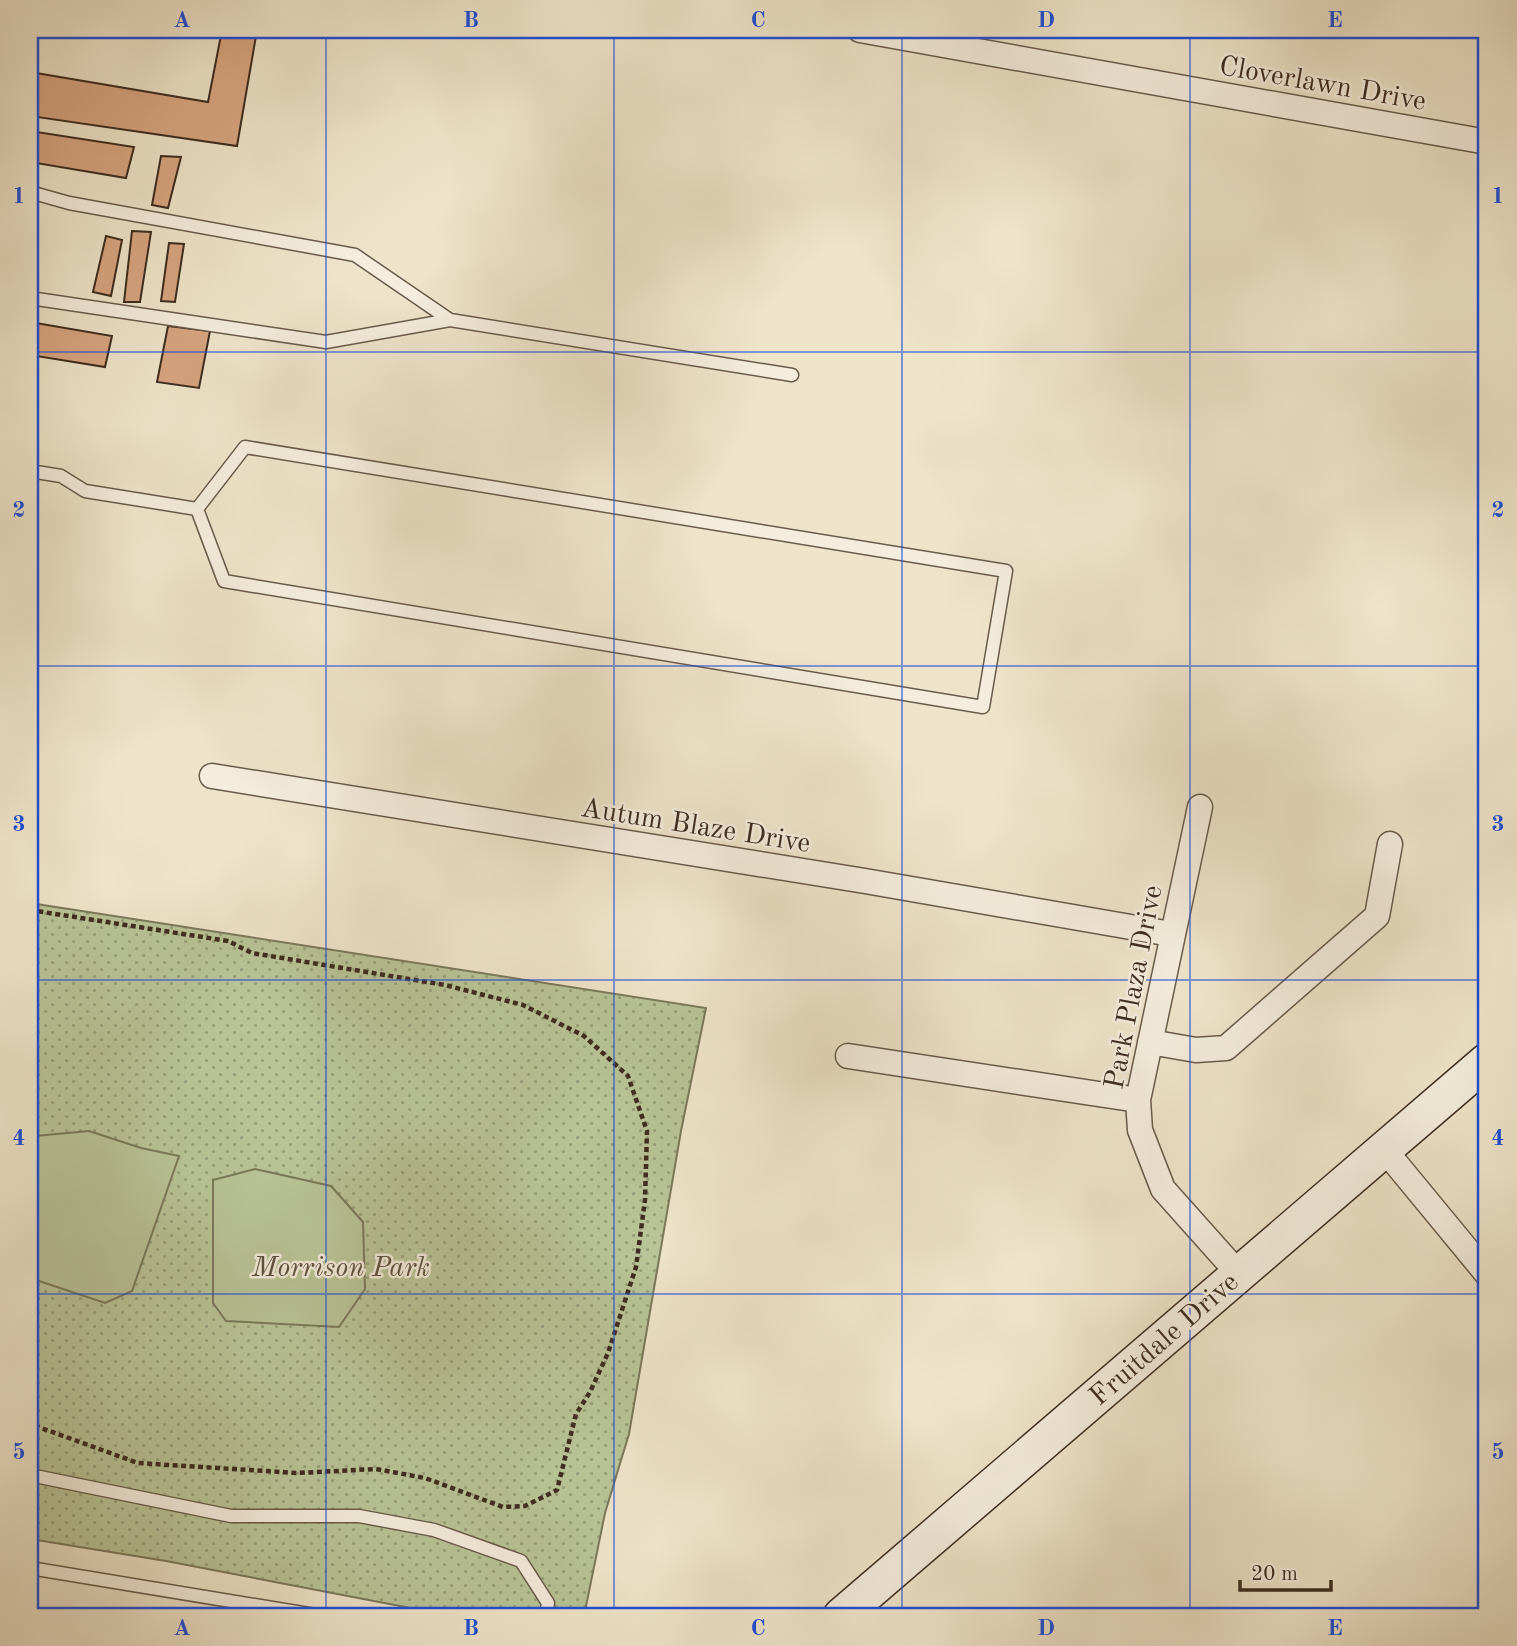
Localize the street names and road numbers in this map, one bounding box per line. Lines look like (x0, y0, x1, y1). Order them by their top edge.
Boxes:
street label: Cloverlawn Drive (1217, 53, 1428, 117)
street label: Autum Blaze Drive (579, 795, 812, 859)
street label: Park Plaza Drive (1101, 883, 1168, 1092)
street label: Fruitdale Drive (1085, 1268, 1245, 1412)

